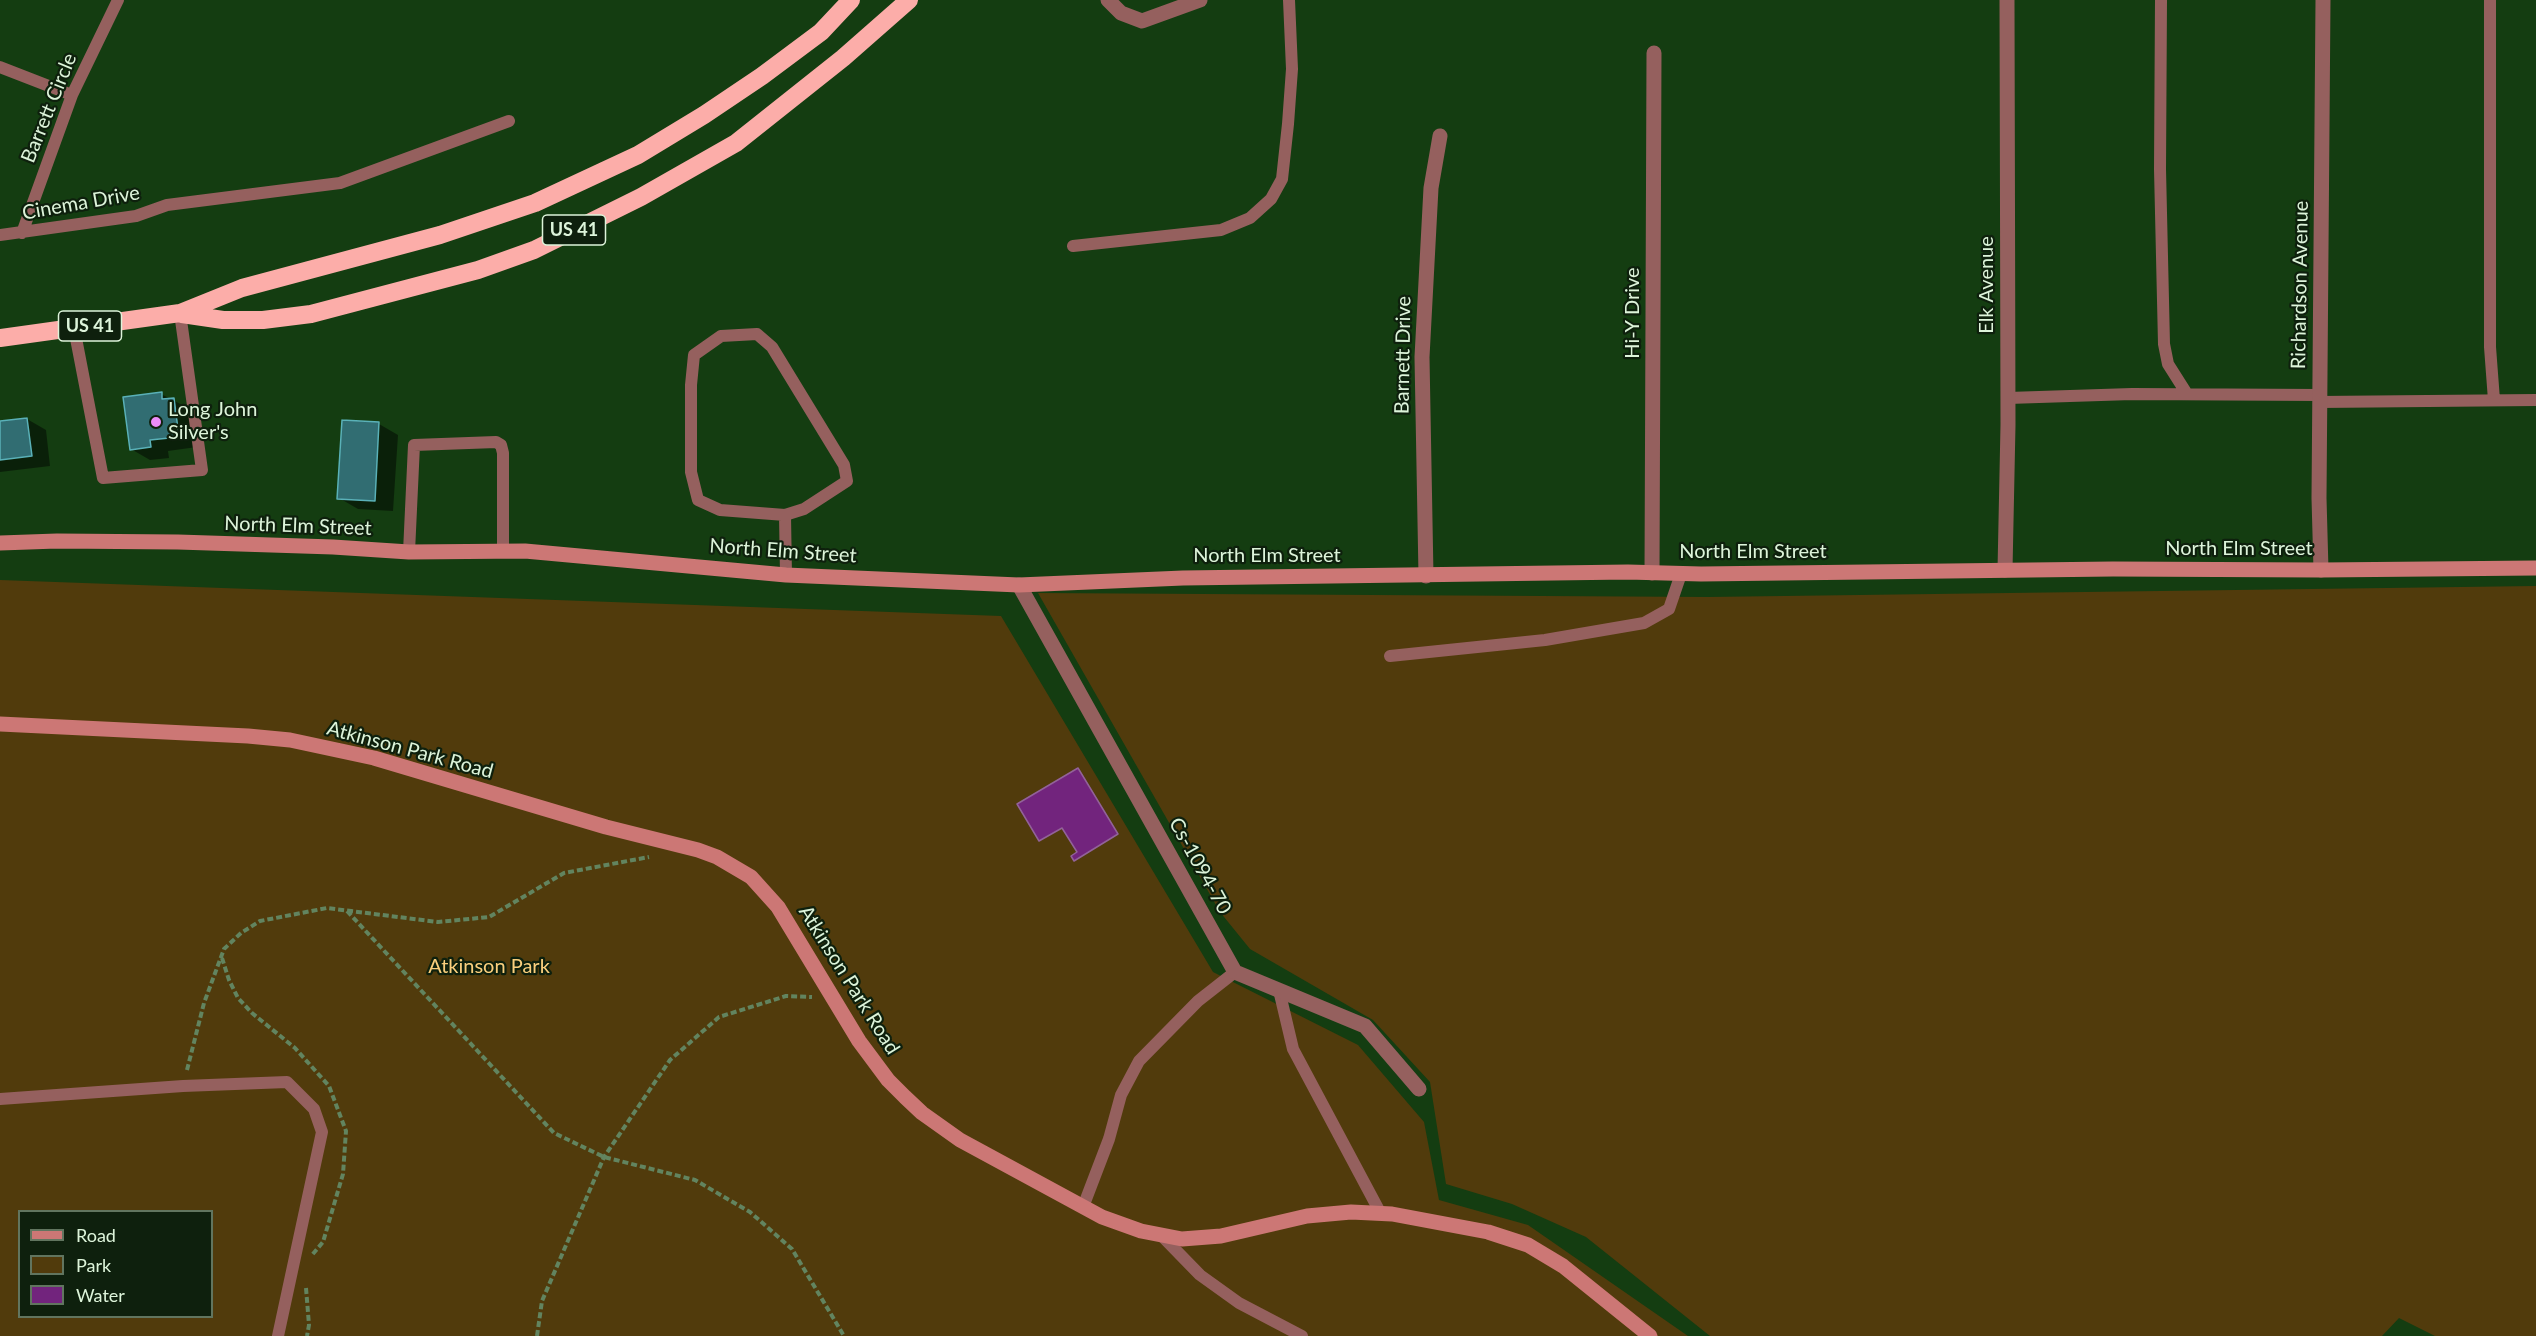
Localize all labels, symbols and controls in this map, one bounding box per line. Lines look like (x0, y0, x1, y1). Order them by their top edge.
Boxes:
street label: Barrett Circle (16, 50, 82, 166)
street label: Cinema Drive (20, 181, 142, 225)
street label: Richardson Avenue (2287, 201, 2313, 369)
road number: US 41 (542, 215, 606, 245)
street label: Elk Avenue (1975, 236, 1999, 334)
street label: Hi-Y Drive (1621, 267, 1645, 359)
street label: Barnett Drive (1390, 296, 1416, 414)
road number: US 41 (58, 311, 122, 341)
place label: Long John Silver's (168, 398, 257, 445)
marker: Long John Silver's (149, 415, 163, 429)
street label: North Elm Street (224, 511, 372, 541)
street label: North Elm Street (709, 534, 857, 568)
street label: North Elm Street (2165, 537, 2313, 561)
street label: North Elm Street (1679, 540, 1827, 564)
street label: North Elm Street (1193, 544, 1341, 568)
street label: Atkinson Park Road (324, 716, 496, 784)
street label: Cs-1094-70 (1164, 814, 1236, 918)
street label: Atkinson Park Road (793, 901, 905, 1059)
park label: Atkinson Park (428, 955, 550, 979)
legend (18, 1210, 213, 1318)
text: Road (76, 1224, 116, 1246)
text: Park (76, 1254, 111, 1276)
text: Water (76, 1284, 125, 1306)

